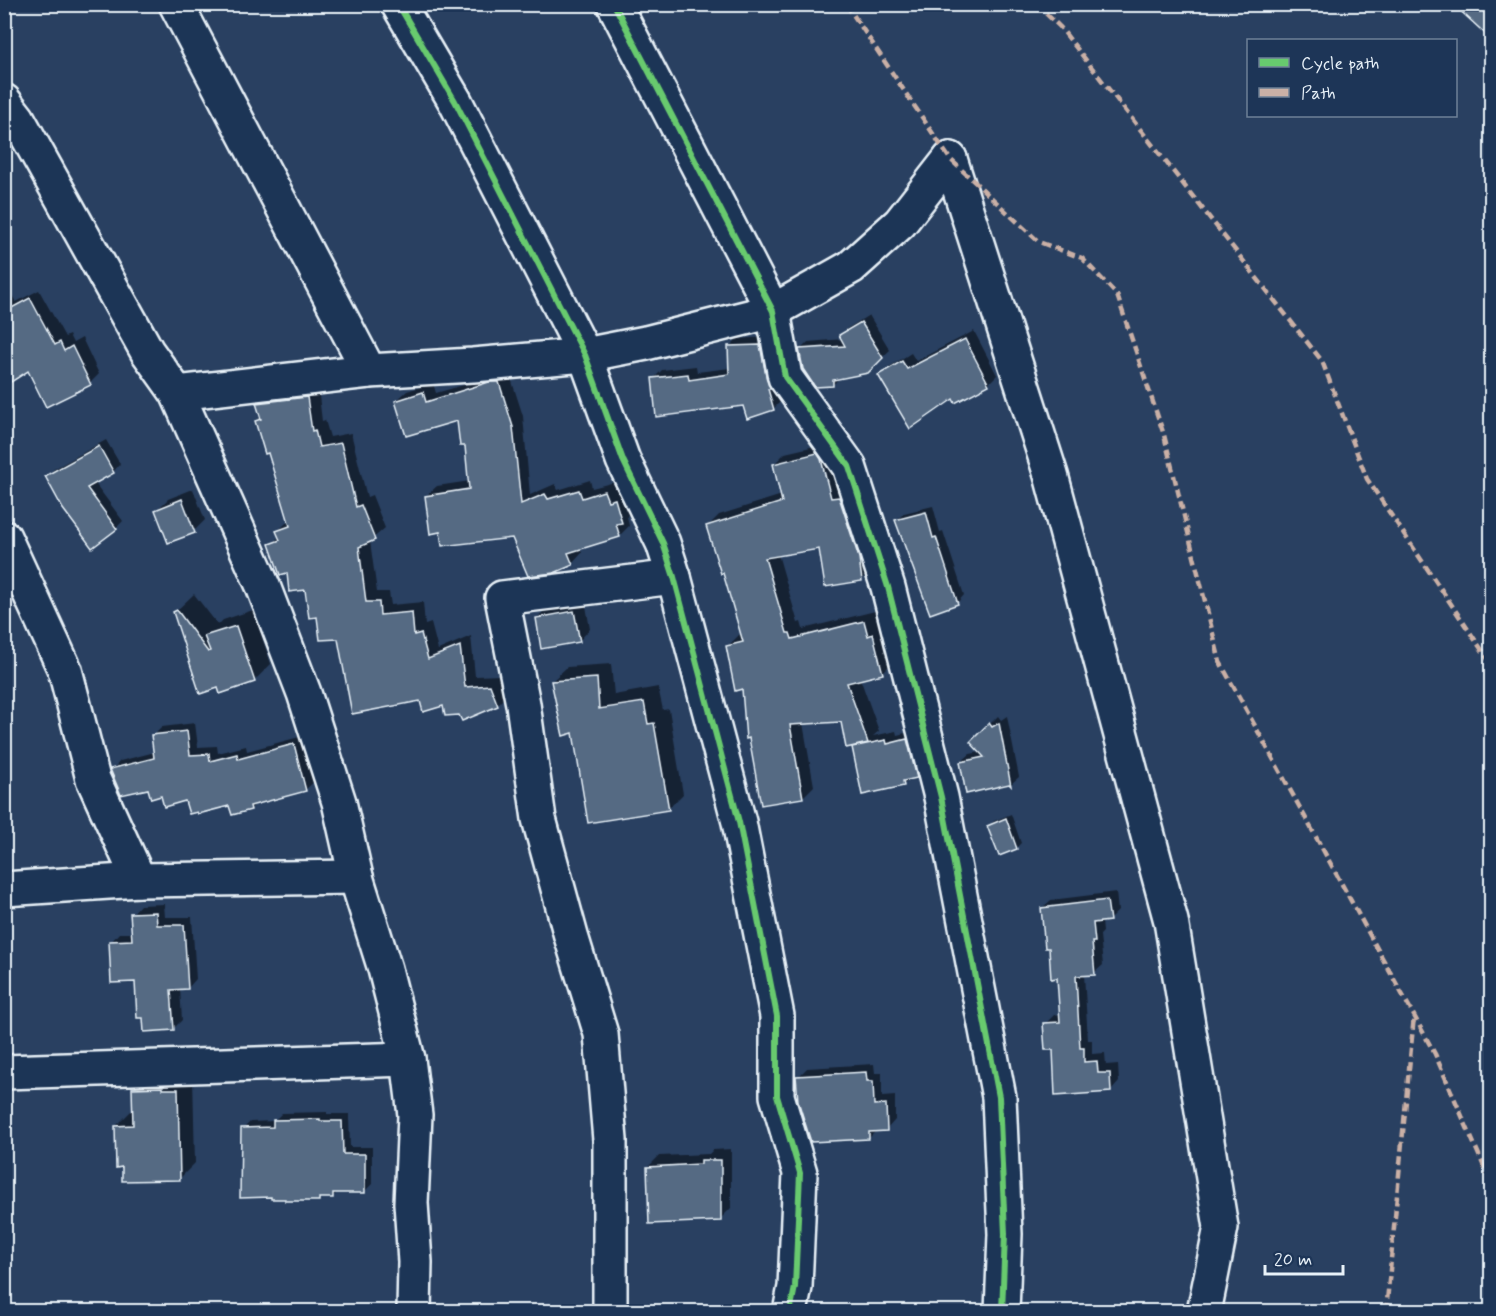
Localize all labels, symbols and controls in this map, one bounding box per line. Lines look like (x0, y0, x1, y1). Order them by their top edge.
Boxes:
legend (1247, 39, 1457, 117)
text: Cycle path (1301, 52, 1379, 76)
text: Path (1301, 82, 1336, 106)
scale bar (1265, 1238, 1343, 1276)
text: 20 m (1274, 1248, 1312, 1272)

